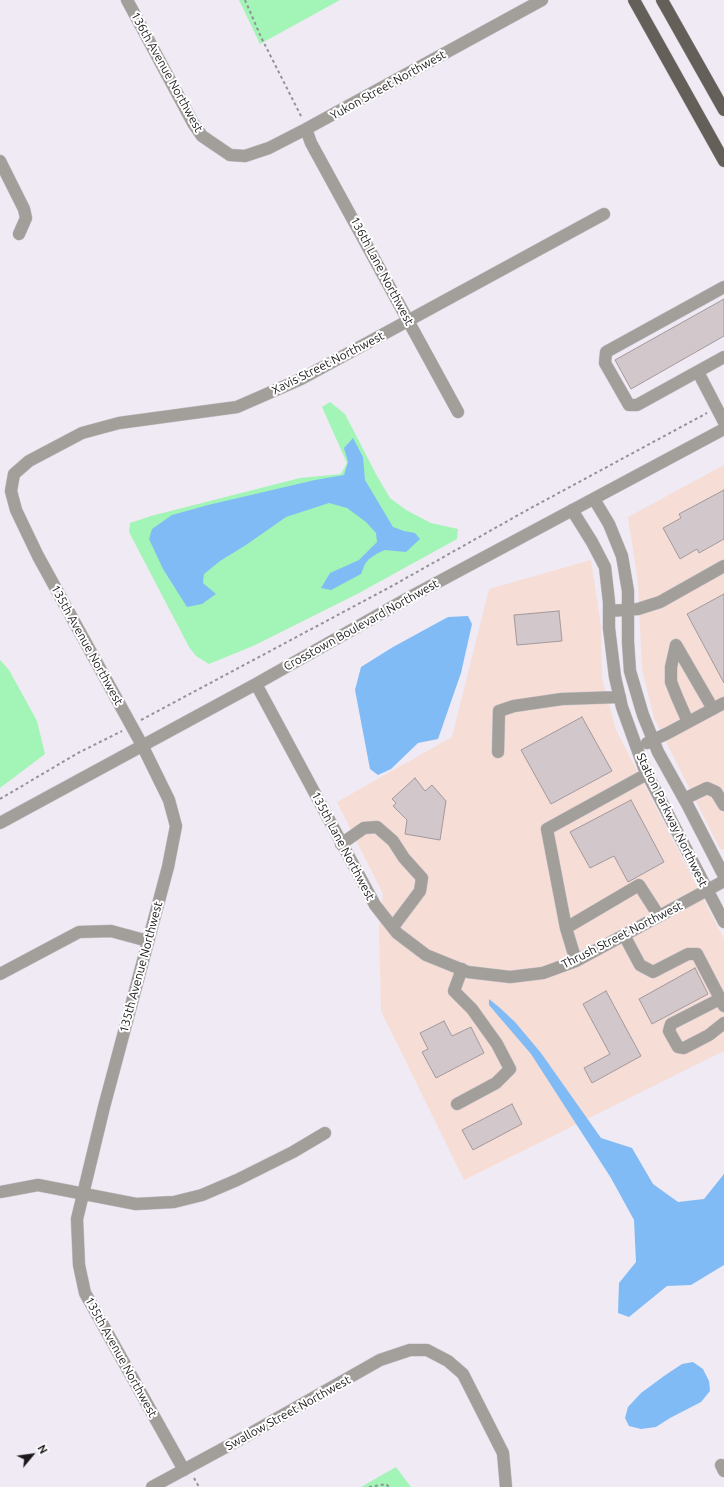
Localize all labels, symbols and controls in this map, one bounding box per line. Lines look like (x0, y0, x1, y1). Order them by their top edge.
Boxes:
street label: 136th Avenue Northwest (128, 9, 206, 135)
street label: Yukon Street Northwest (328, 47, 448, 123)
street label: 136th Lane Northwest (347, 214, 417, 328)
street label: Xavis Street Northwest (269, 328, 387, 398)
street label: Crosstown Boulevard Northwest (281, 576, 441, 674)
street label: 135th Avenue Northwest (48, 582, 126, 708)
street label: Station Parkway Northwest (633, 751, 711, 889)
street label: 135th Lane Northwest (308, 789, 378, 903)
street label: Thrush Street Northwest (559, 898, 685, 972)
street label: 135th Avenue Northwest (117, 900, 165, 1034)
street label: 135th Avenue Northwest (82, 1294, 160, 1420)
street label: Swallow Street Northwest (223, 1373, 353, 1453)
north arrow (12, 1435, 52, 1475)
text: N (35, 1443, 50, 1456)

